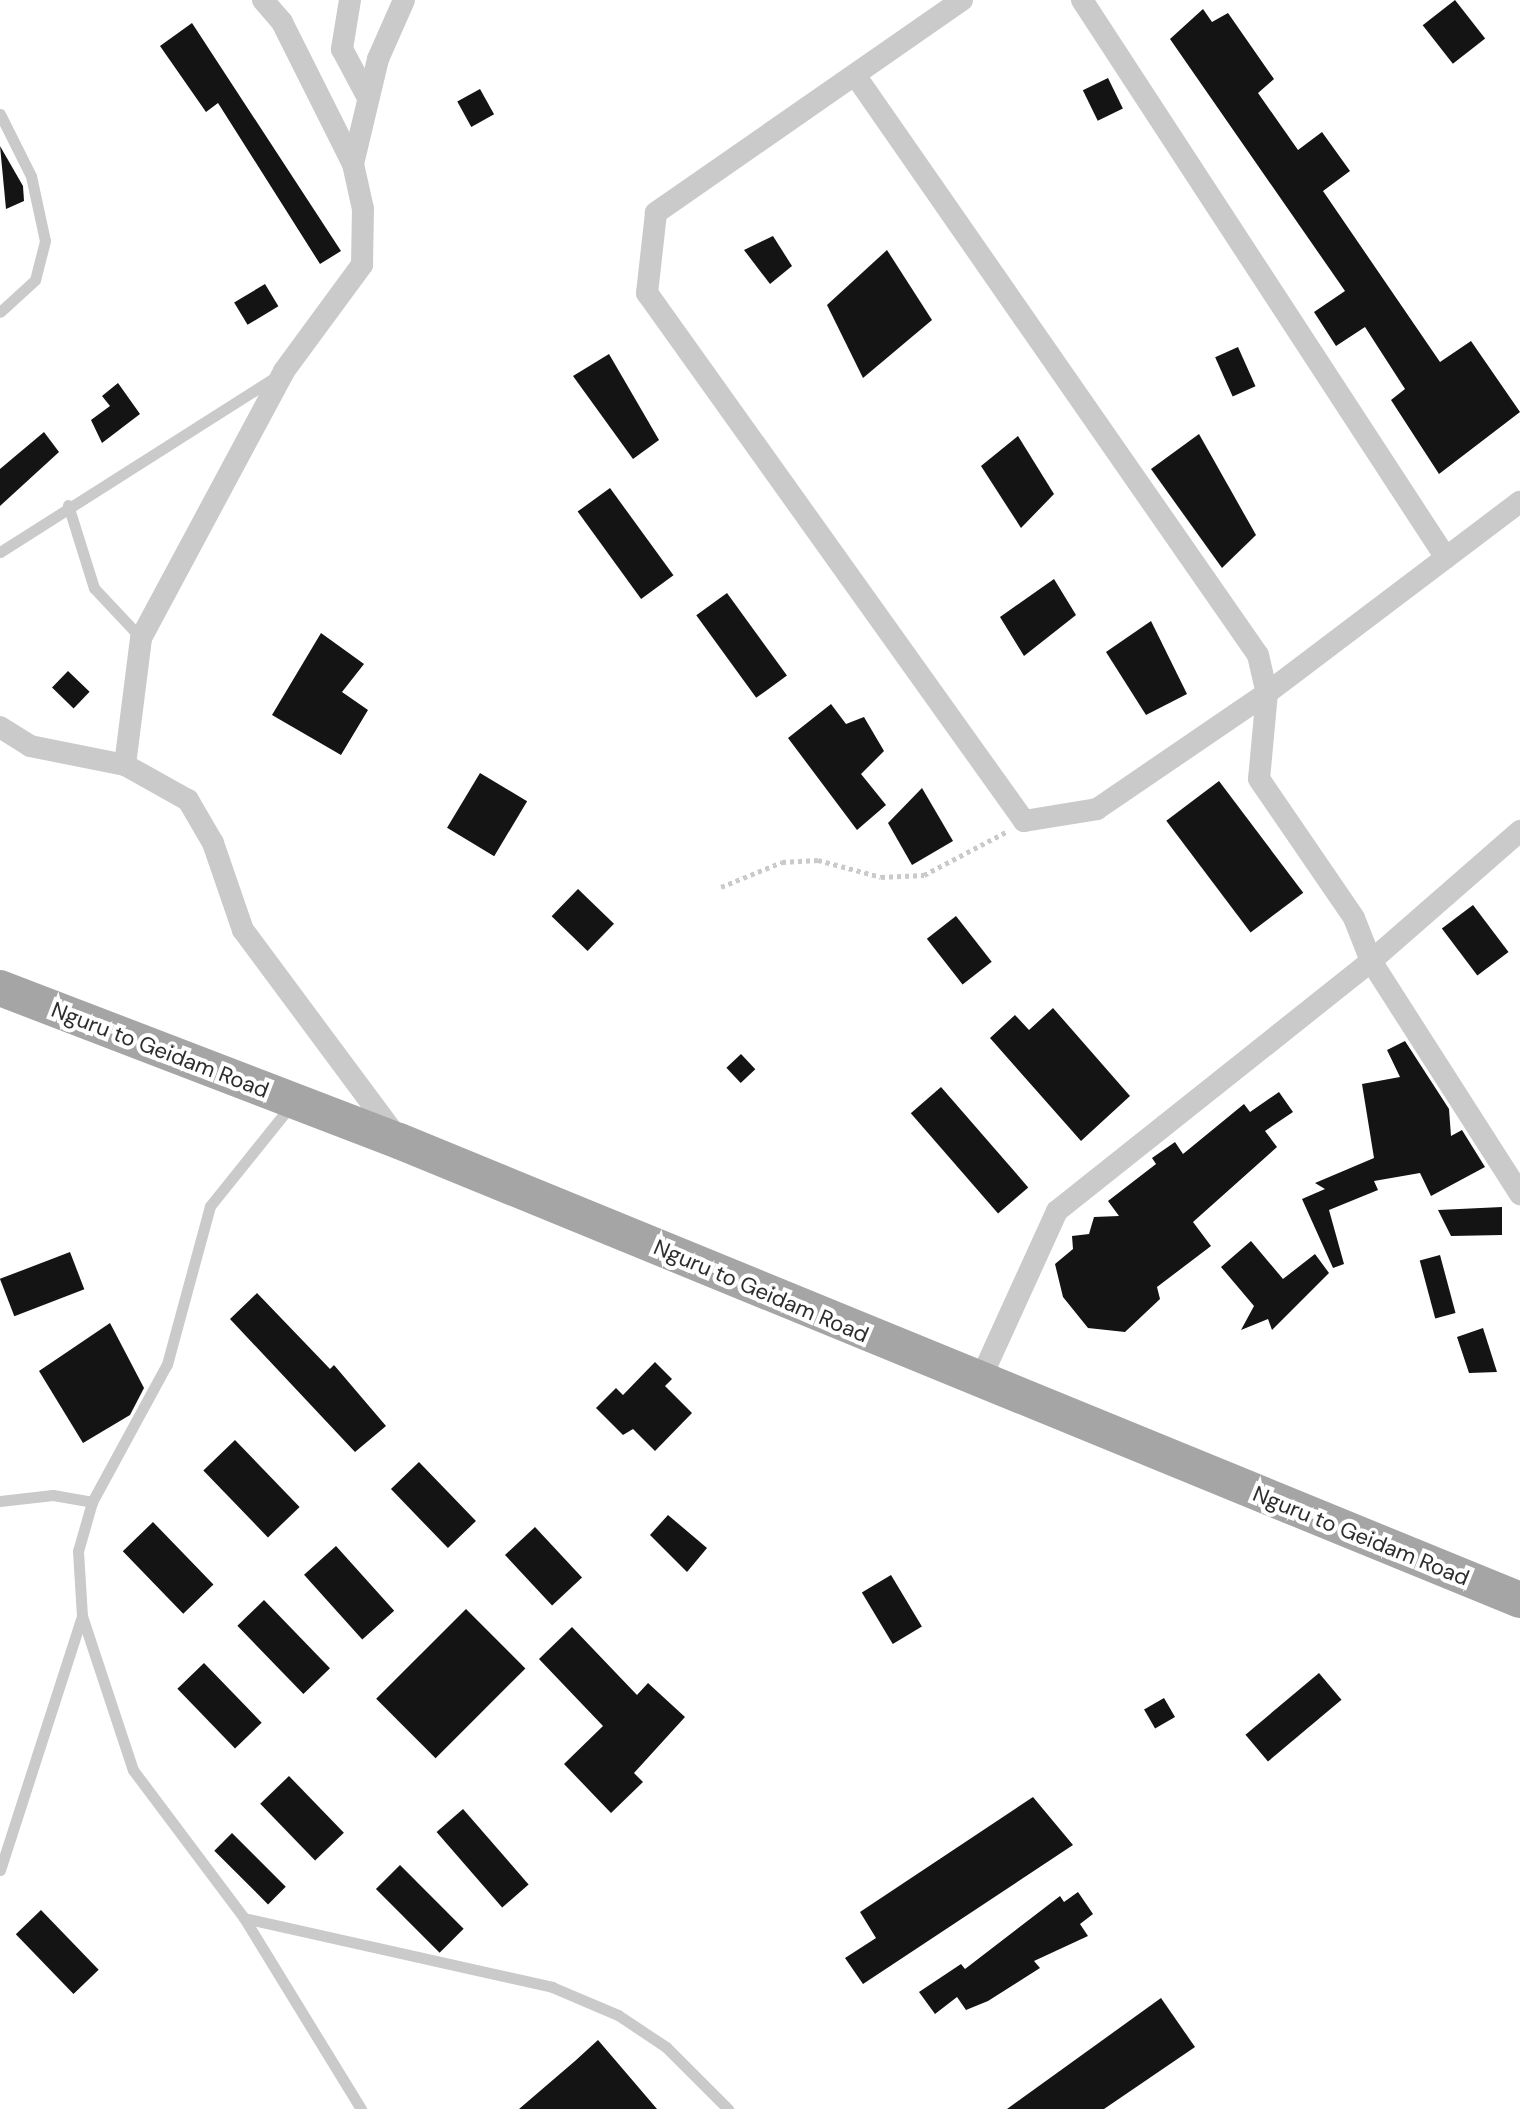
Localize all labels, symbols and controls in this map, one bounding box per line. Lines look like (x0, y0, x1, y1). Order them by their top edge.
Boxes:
street label: Nguru to Geidam Road (48, 996, 272, 1104)
street label: Nguru to Geidam Road (650, 1234, 872, 1348)
street label: Nguru to Geidam Road (1249, 1481, 1473, 1591)

